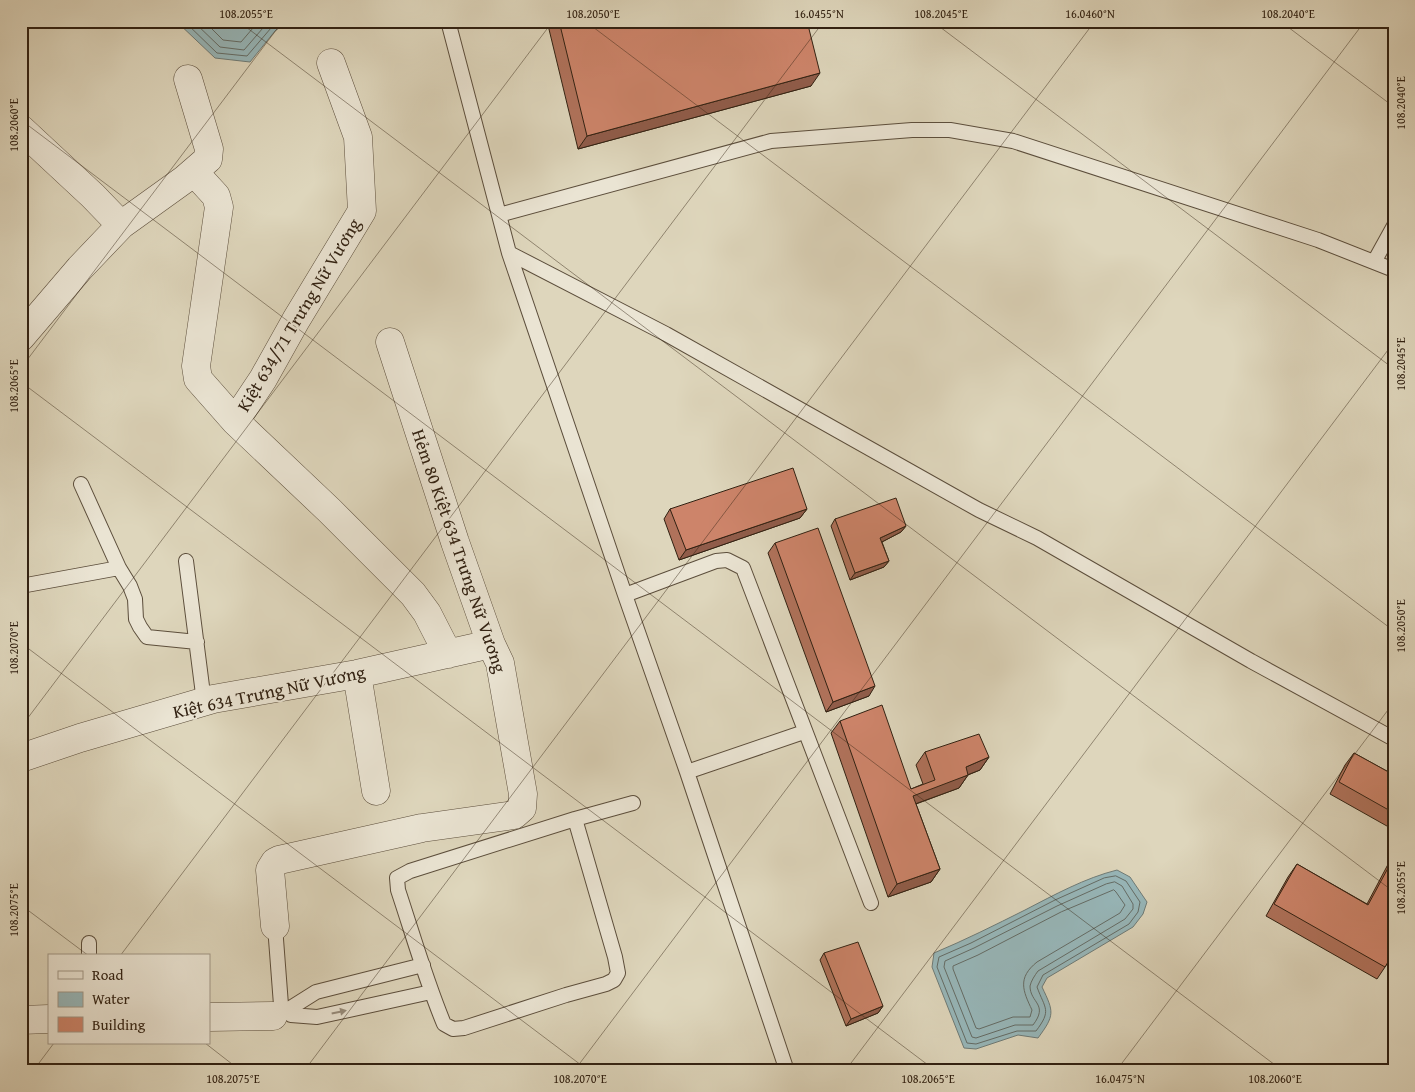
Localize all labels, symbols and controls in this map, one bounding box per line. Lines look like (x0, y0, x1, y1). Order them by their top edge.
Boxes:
text: 108.2055°E (219, 5, 273, 22)
text: 108.2050°E (566, 5, 620, 22)
text: 16.0455°N (794, 5, 844, 22)
text: 108.2045°E (914, 5, 968, 22)
text: 16.0460°N (1065, 5, 1115, 22)
text: 108.2040°E (1261, 5, 1315, 22)
text: 108.2040°E (1392, 76, 1409, 130)
text: 108.2060°E (5, 98, 22, 152)
street label: Kiệt 634/71 Trưng Nữ Vương (230, 213, 367, 417)
text: 108.2045°E (1392, 337, 1409, 391)
text: 108.2065°E (5, 359, 22, 413)
street label: Hẻm 80 Kiệt 634 Trưng Nữ Vương (405, 425, 514, 676)
text: 108.2050°E (1392, 599, 1409, 653)
text: 108.2070°E (5, 621, 22, 675)
street label: Kiệt 634 Trưng Nữ Vương (170, 658, 367, 725)
text: 108.2055°E (1392, 861, 1409, 915)
text: 108.2075°E (5, 883, 22, 937)
legend (48, 954, 210, 1044)
text: Road (92, 964, 123, 985)
text: Water (92, 988, 130, 1009)
one-way arrow (331, 1008, 346, 1016)
text: Building (92, 1014, 146, 1035)
text: 108.2075°E (206, 1070, 260, 1087)
text: 108.2070°E (553, 1070, 607, 1087)
text: 108.2065°E (901, 1070, 955, 1087)
text: 16.0475°N (1095, 1070, 1145, 1087)
text: 108.2060°E (1248, 1070, 1302, 1087)

